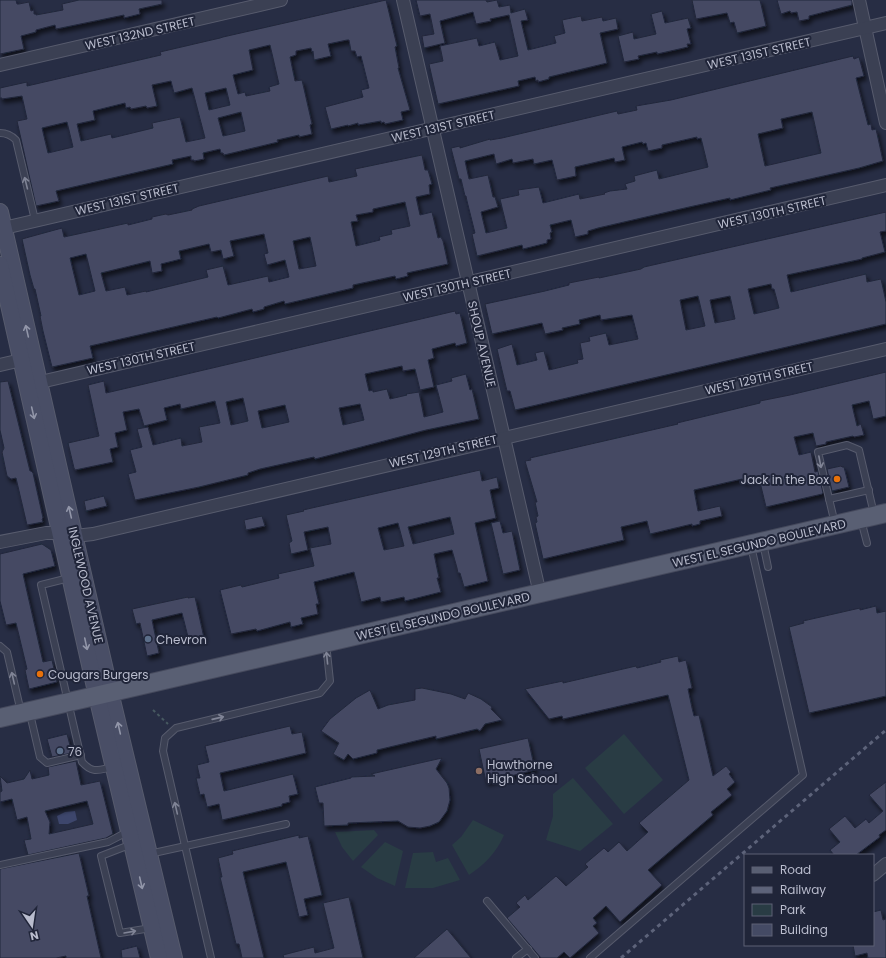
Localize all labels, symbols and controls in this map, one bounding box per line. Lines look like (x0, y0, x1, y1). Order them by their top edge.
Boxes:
street label: WEST 132ND STREET (83, 12, 197, 54)
street label: WEST 131ST STREET (706, 33, 813, 73)
street label: WEST 131ST STREET (390, 106, 497, 146)
one-way arrow (21, 176, 29, 189)
street label: WEST 131ST STREET (74, 179, 181, 219)
street label: WEST 130TH STREET (716, 191, 828, 233)
street label: WEST 130TH STREET (401, 264, 513, 306)
street label: SHOUP AVENUE (464, 299, 500, 389)
one-way arrow (23, 325, 31, 338)
street label: WEST 130TH STREET (85, 337, 197, 379)
street label: WEST 129TH STREET (703, 357, 815, 399)
one-way arrow (30, 406, 38, 419)
street label: WEST 129TH STREET (387, 430, 499, 472)
one-way arrow (817, 455, 825, 468)
place label: Jack in the Box (741, 471, 829, 488)
marker: Jack in the Box (832, 474, 842, 484)
one-way arrow (65, 506, 73, 519)
street label: WEST EL SEGUNDO BOULEVARD (671, 515, 847, 571)
street label: INGLEWOOD AVENUE (64, 525, 108, 645)
street label: WEST EL SEGUNDO BOULEVARD (355, 588, 531, 644)
place label: Chevron (156, 631, 207, 648)
marker: Chevron (143, 634, 153, 644)
one-way arrow (82, 637, 90, 650)
one-way arrow (323, 652, 331, 665)
place label: Cougars Burgers (48, 666, 149, 683)
marker: Cougars Burgers (35, 669, 45, 679)
one-way arrow (9, 672, 17, 685)
one-way arrow (211, 713, 224, 721)
one-way arrow (114, 722, 122, 735)
place label: 76 (68, 743, 82, 760)
marker: 76 (55, 746, 65, 756)
place label: Hawthorne High School (487, 756, 558, 787)
marker: Hawthorne High School (474, 766, 484, 776)
one-way arrow (172, 802, 179, 815)
legend (744, 854, 874, 946)
text: Road (780, 861, 811, 878)
one-way arrow (138, 876, 145, 889)
text: Railway (780, 881, 826, 898)
text: Park (780, 901, 807, 918)
north arrow (12, 906, 52, 946)
text: Building (780, 921, 828, 938)
text: N (28, 927, 40, 944)
one-way arrow (123, 927, 136, 935)

